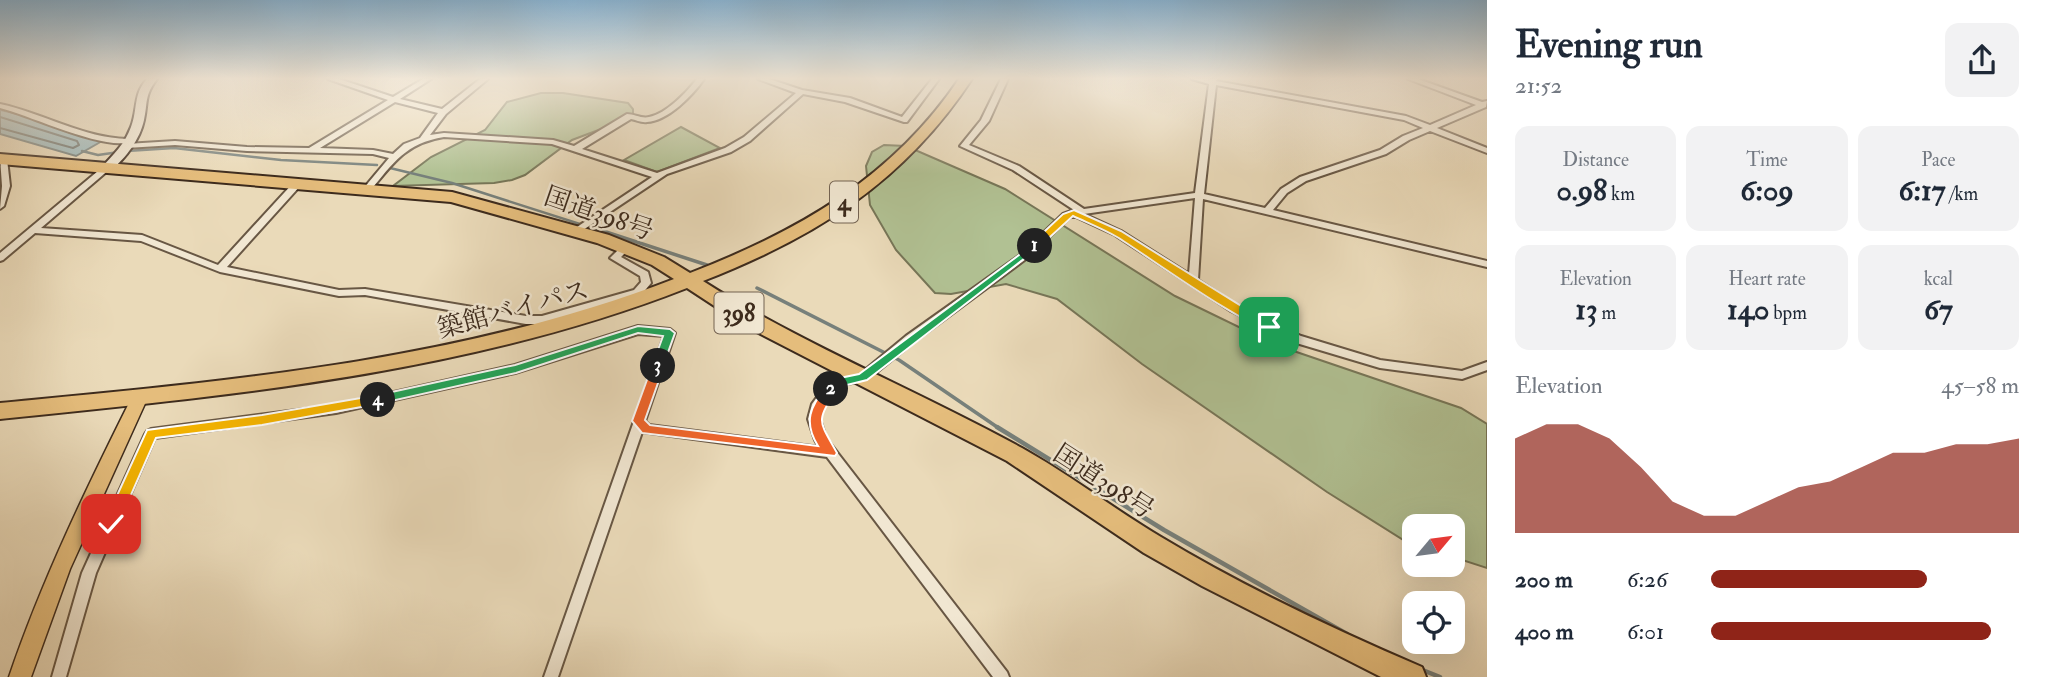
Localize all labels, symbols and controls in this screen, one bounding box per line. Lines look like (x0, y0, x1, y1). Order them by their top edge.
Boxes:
text: Evening run (1515, 21, 1703, 69)
button: share (1945, 23, 2019, 97)
text: 21:52 (1515, 71, 1562, 100)
text: Distance (1562, 148, 1629, 172)
text: Time (1746, 148, 1788, 172)
text: Pace (1921, 148, 1955, 172)
text: 0.98 (1556, 172, 1607, 209)
text: 6:09 (1740, 172, 1794, 209)
text: 6:17 (1898, 172, 1945, 209)
street label: 国道398号 (540, 180, 658, 248)
road number: 4 (830, 182, 858, 222)
text: km (1607, 182, 1635, 206)
text: /km (1945, 182, 1978, 206)
pin: 1 (1018, 229, 1052, 264)
text: 1 (1031, 233, 1038, 257)
text: Elevation (1559, 267, 1632, 291)
text: Heart rate (1728, 267, 1806, 291)
text: kcal (1924, 267, 1953, 291)
street label: 築館バイパス (434, 274, 592, 346)
text: 13 (1575, 291, 1597, 328)
text: 140 (1727, 291, 1769, 328)
text: 67 (1924, 291, 1953, 328)
road number: 398 (714, 292, 764, 334)
pin (1239, 297, 1299, 357)
text: m (1597, 301, 1616, 325)
text: bpm (1769, 301, 1807, 325)
icon: arrive (1250, 308, 1288, 346)
pin: 3 (640, 348, 676, 384)
text: 3 (654, 353, 661, 377)
text: Elevation (1515, 371, 1603, 400)
text: 45–58 m (1941, 371, 2019, 400)
pin: 2 (814, 372, 848, 406)
text: 2 (826, 376, 835, 400)
pin: 4 (360, 382, 396, 418)
text: 4 (372, 387, 383, 411)
street label: 国道398号 (1047, 438, 1160, 526)
pin (81, 494, 141, 554)
icon: check (92, 505, 130, 543)
north arrow (1402, 514, 1465, 578)
map controls (1402, 514, 1465, 654)
text: 200 m (1515, 565, 1573, 594)
text: 6:26 (1627, 565, 1668, 594)
button: locate (1402, 591, 1465, 654)
text: 400 m (1515, 617, 1574, 646)
text: 6:01 (1627, 617, 1664, 646)

